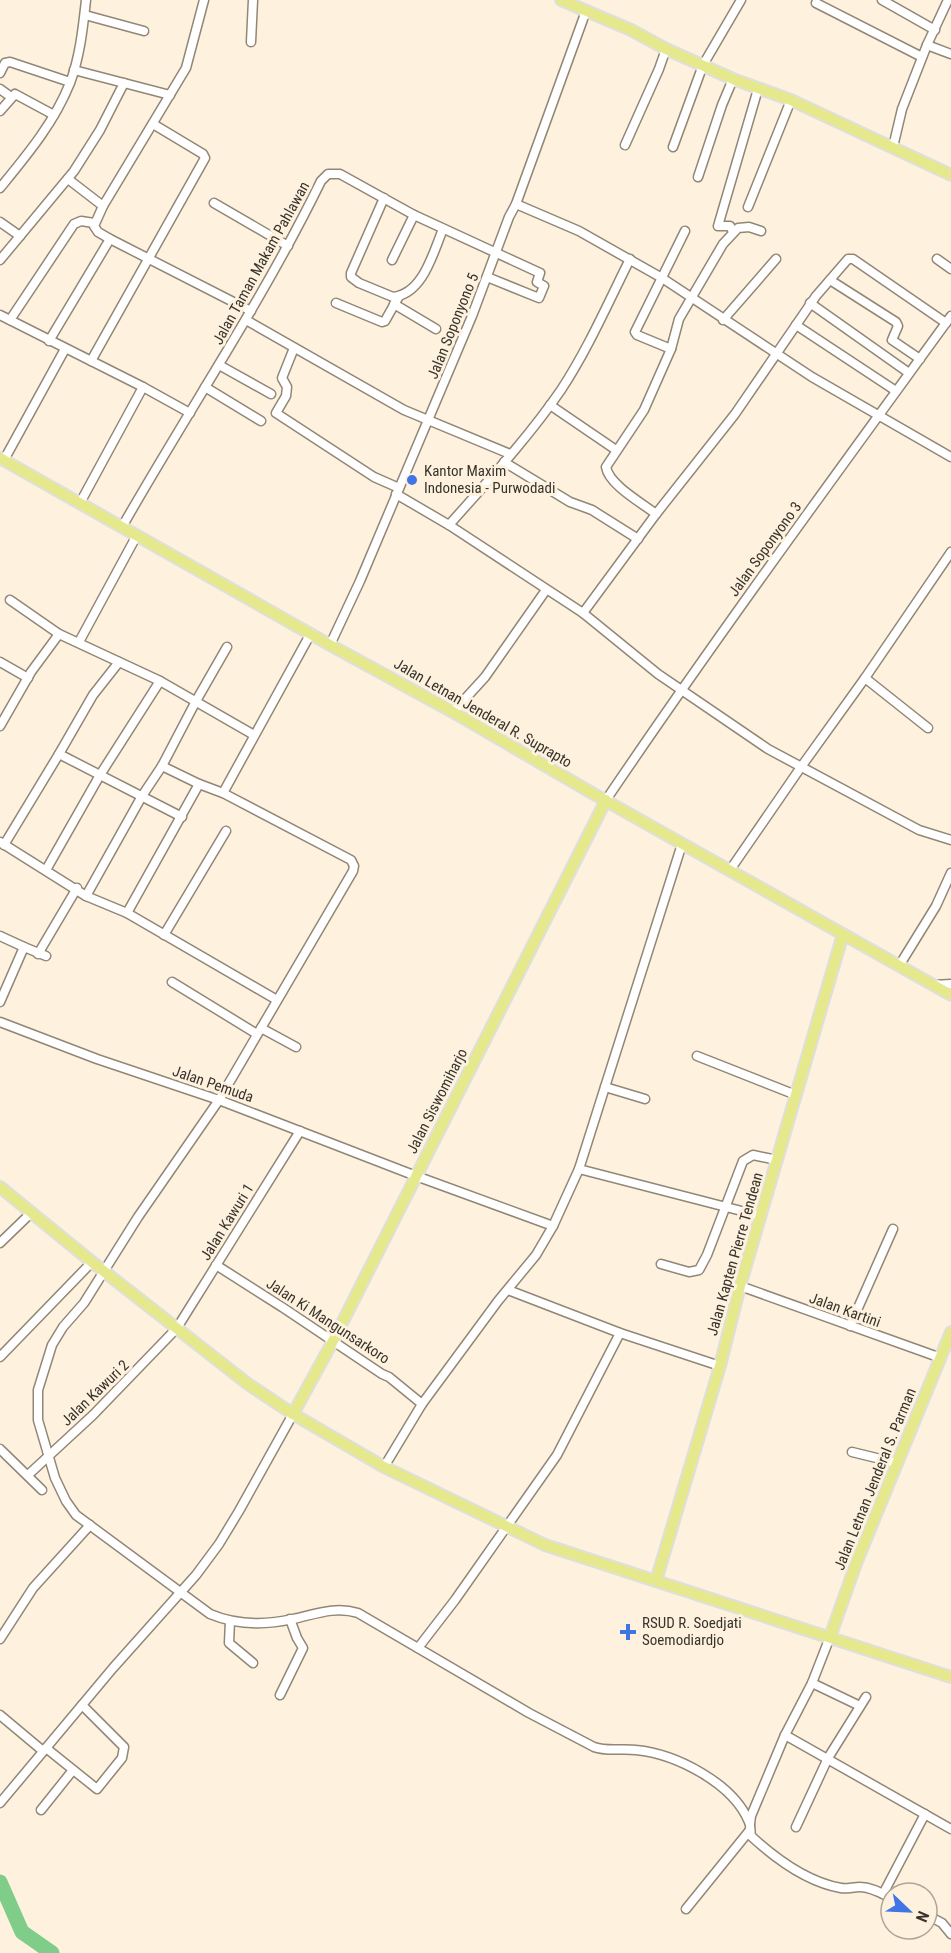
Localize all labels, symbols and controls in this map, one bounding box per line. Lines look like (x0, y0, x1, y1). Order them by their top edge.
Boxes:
street label: Jalan Taman Makam Pahlawan (209, 178, 313, 348)
street label: Jalan Soponyono 5 (424, 270, 482, 382)
place label: Kantor Maxim Indonesia - Purwodadi (424, 462, 555, 497)
marker: Kantor Maxim Indonesia - Purwodadi (405, 473, 419, 487)
street label: Jalan Soponyono 3 (725, 498, 805, 600)
street label: Jalan Letnan Jenderal R. Suprapto (391, 655, 575, 771)
street label: Jalan Siswomiharjo (403, 1045, 471, 1157)
street label: Jalan Pemuda (170, 1062, 256, 1106)
street label: Jalan Kapten Pierre Tendean (703, 1170, 767, 1338)
street label: Jalan Kawuri 1 (196, 1180, 258, 1264)
street label: Jalan Ki Mangunsarkoro (263, 1274, 393, 1368)
street label: Jalan Kartini (807, 1289, 883, 1331)
street label: Jalan Kawuri 2 (57, 1356, 133, 1430)
street label: Jalan Letnan Jenderal S. Parman (830, 1385, 920, 1573)
place label: RSUD R. Soedjati Soemodiardjo (642, 1614, 742, 1649)
marker: RSUD R. Soedjati Soemodiardjo (619, 1623, 637, 1641)
north arrow (879, 1881, 939, 1941)
text: N (912, 1908, 933, 1925)

